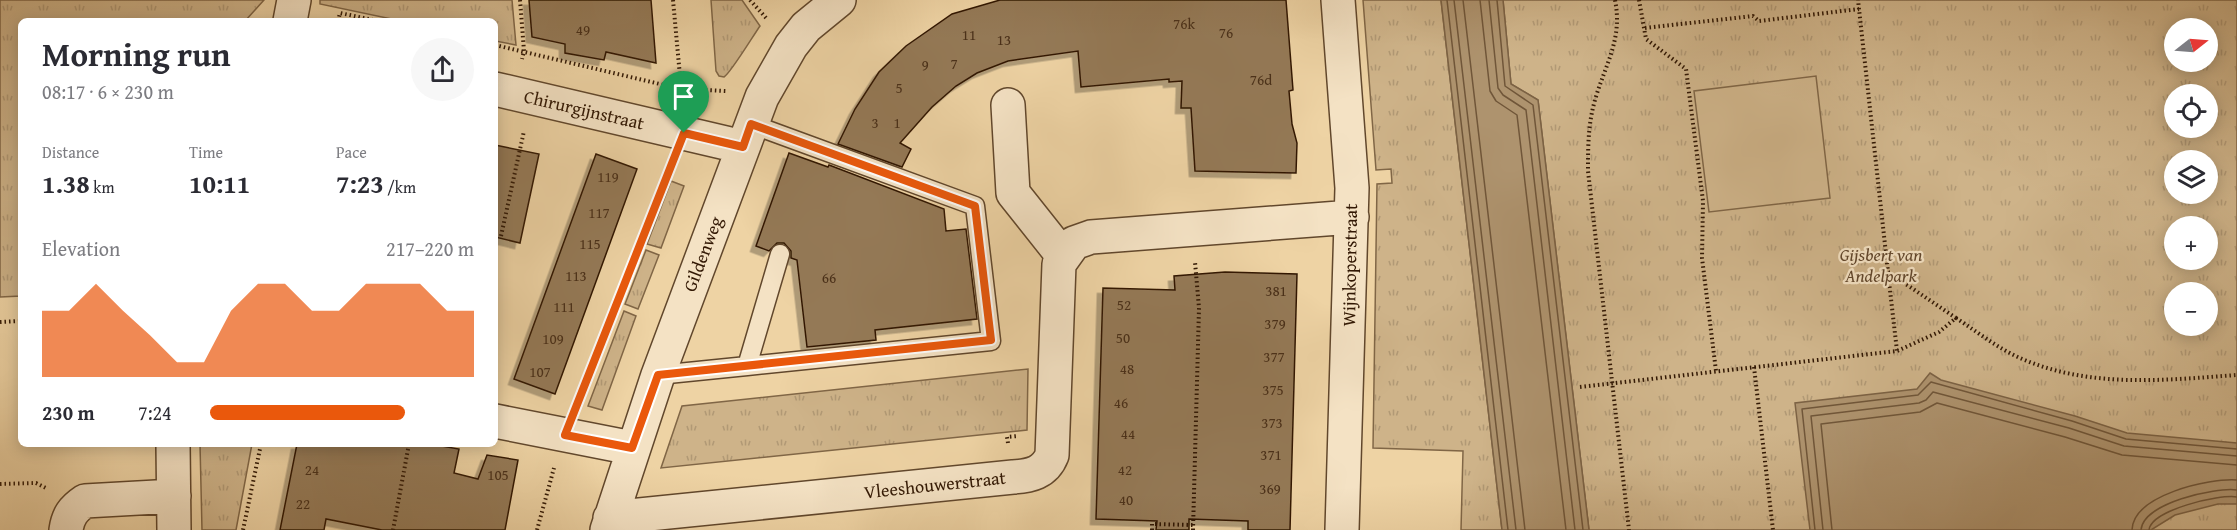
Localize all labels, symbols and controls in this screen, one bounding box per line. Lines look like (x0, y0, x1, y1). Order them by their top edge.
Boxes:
house number: 76k (1173, 13, 1195, 34)
north arrow (2164, 18, 2218, 72)
map controls (2164, 18, 2218, 336)
house number: 49 (576, 19, 590, 40)
house number: 76 (1219, 22, 1233, 43)
house number: 11 (962, 24, 976, 45)
house number: 13 (997, 29, 1011, 50)
text: Morning run (42, 30, 231, 78)
button: share (411, 38, 474, 101)
house number: 7 (950, 53, 958, 74)
house number: 9 (921, 54, 929, 75)
house number: 76d (1250, 69, 1272, 90)
pin (658, 71, 709, 133)
text: 08:17 · 6 × 230 m (42, 77, 174, 106)
house number: 5 (895, 77, 903, 98)
icon: arrive (667, 80, 700, 113)
street label: Chirurgijnstraat (521, 83, 647, 137)
button: locate (2164, 84, 2218, 138)
house number: 3 (871, 112, 879, 133)
house number: 1 (893, 112, 901, 133)
text: Distance (42, 140, 99, 164)
text: Time (189, 140, 223, 164)
text: Pace (336, 140, 367, 164)
button: layers (2164, 150, 2218, 204)
text: 1.38 (42, 164, 90, 203)
text: 10:11 (189, 164, 250, 203)
text: 7:23 (336, 164, 384, 203)
house number: 119 (597, 166, 619, 187)
text: km (90, 175, 114, 199)
text: /km (384, 175, 416, 199)
house number: 117 (588, 202, 610, 223)
street label: Wijnkoperstraat (1335, 203, 1364, 327)
street label: Gildenweg (676, 212, 729, 295)
button: + (2164, 216, 2218, 270)
house number: 115 (579, 233, 601, 254)
text: Elevation (42, 234, 120, 263)
text: 217–220 m (386, 234, 474, 263)
park label: Gijsbert van Andelpark (1840, 241, 1922, 289)
house number: 113 (565, 265, 587, 286)
house number: 66 (822, 267, 836, 288)
house number: 381 (1265, 280, 1287, 301)
button: − (2164, 282, 2218, 336)
house number: 52 (1117, 294, 1131, 315)
house number: 111 (553, 296, 575, 317)
house number: 379 (1264, 313, 1286, 334)
house number: 50 (1116, 327, 1130, 348)
house number: 109 (542, 328, 564, 349)
house number: 377 (1263, 346, 1285, 367)
house number: 48 (1120, 358, 1134, 379)
house number: 107 (529, 361, 551, 382)
house number: 375 (1262, 379, 1284, 400)
house number: 46 (1114, 392, 1128, 413)
text: 230 m (42, 398, 95, 427)
text: 7:24 (138, 398, 172, 427)
house number: 373 (1261, 412, 1283, 433)
house number: 44 (1121, 423, 1135, 444)
house number: 371 (1260, 444, 1282, 465)
house number: 24 (305, 459, 319, 480)
house number: 42 (1118, 459, 1132, 480)
house number: 105 (487, 464, 509, 485)
street label: Vleeshouwerstraat (863, 464, 1008, 505)
house number: 369 (1259, 478, 1281, 499)
house number: 40 (1119, 489, 1133, 510)
house number: 22 (296, 493, 310, 514)

